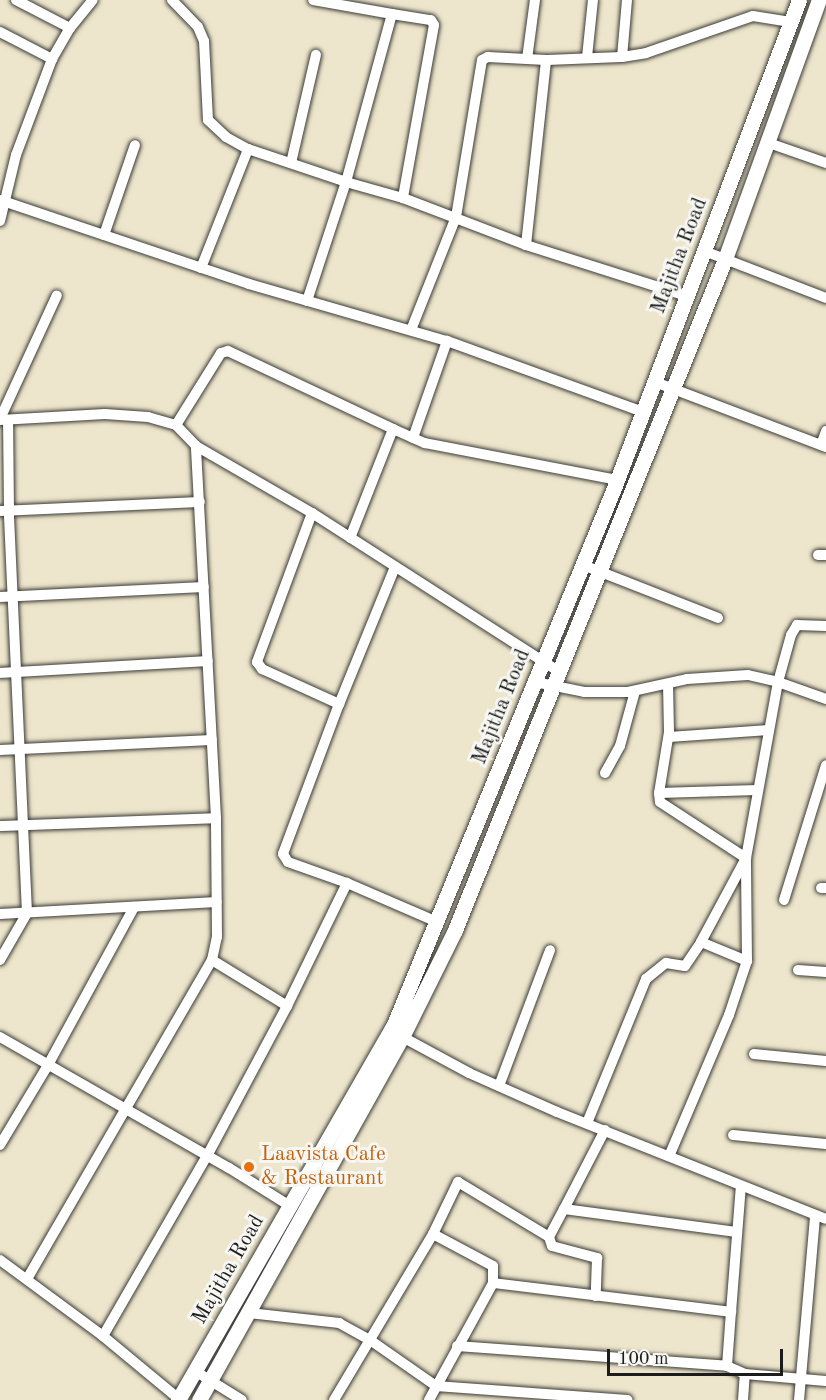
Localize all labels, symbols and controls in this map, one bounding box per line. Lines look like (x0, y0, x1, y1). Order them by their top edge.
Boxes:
street label: Majitha Road (646, 194, 714, 318)
street label: Majitha Road (467, 646, 537, 768)
place label: Laavista Cafe & Restaurant (261, 1142, 386, 1192)
marker: Laavista Cafe & Restaurant (242, 1160, 256, 1174)
street label: Majitha Road (188, 1211, 270, 1329)
scale bar (610, 1337, 786, 1375)
text: 100 m (618, 1350, 669, 1368)

